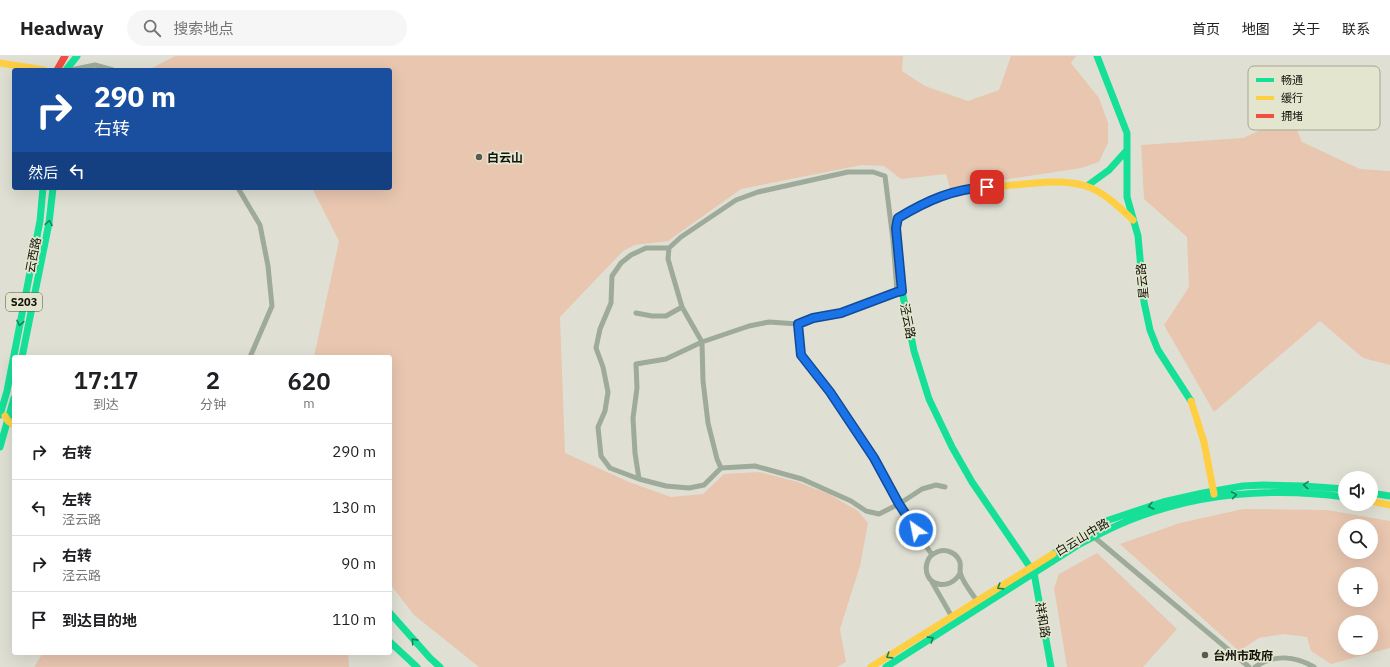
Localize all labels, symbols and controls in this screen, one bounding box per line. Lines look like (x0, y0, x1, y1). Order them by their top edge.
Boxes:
search box (127, 10, 407, 46)
text: Headway (20, 16, 103, 40)
icon: search (141, 17, 163, 39)
text: 搜索地点 (173, 19, 233, 38)
text: 首页 (1192, 20, 1220, 38)
text: 地图 (1242, 20, 1270, 38)
text: 关于 (1292, 20, 1320, 38)
text: 联系 (1342, 20, 1370, 38)
legend (1248, 66, 1380, 130)
text: 畅通 (1281, 73, 1303, 87)
text: 290 m (94, 78, 176, 115)
icon: right (28, 84, 80, 136)
text: 缓行 (1281, 91, 1303, 105)
text: 拥堵 (1281, 109, 1303, 123)
text: 右转 (94, 117, 130, 140)
place label: 白云山 (487, 150, 523, 165)
marker: 白云山 (474, 152, 484, 162)
icon: left (66, 160, 88, 182)
text: 然后 (28, 163, 58, 182)
pin (970, 170, 1004, 204)
icon: arrive (976, 176, 998, 198)
one-way arrow (44, 219, 53, 226)
street label: 云西路 (22, 236, 44, 274)
street label: 星云路 (1133, 262, 1151, 300)
road number: S203 (6, 293, 42, 311)
street label: 泾云路 (897, 302, 919, 340)
one-way arrow (16, 320, 25, 326)
text: 17:17 (73, 364, 139, 396)
text: 2 (206, 364, 220, 396)
text: 620 (287, 365, 331, 397)
text: m (303, 395, 315, 412)
text: 到达 (93, 396, 119, 413)
text: 分钟 (200, 396, 226, 413)
icon: right (28, 441, 50, 463)
text: 290 m (332, 442, 376, 461)
text: 右转 (62, 443, 92, 462)
map controls (1338, 471, 1378, 655)
button: sound (1338, 471, 1378, 511)
one-way arrow (1303, 481, 1309, 490)
text: 左转 (62, 490, 92, 509)
one-way arrow (1231, 491, 1237, 500)
icon: left (28, 497, 50, 519)
text: 130 m (332, 498, 376, 517)
one-way arrow (1147, 501, 1154, 510)
position arrow (895, 509, 937, 551)
text: 泾云路 (62, 511, 101, 528)
street label: 白云山中路 (1052, 515, 1112, 559)
button: search (1338, 519, 1378, 559)
text: 右转 (62, 546, 92, 565)
icon: right (28, 553, 50, 575)
text: 90 m (341, 554, 376, 573)
text: 泾云路 (62, 567, 101, 584)
button: + (1338, 567, 1378, 607)
one-way arrow (997, 582, 1004, 590)
street label: 祥和路 (1032, 601, 1054, 639)
icon: arrive (28, 609, 50, 631)
text: 110 m (332, 610, 376, 629)
text: 到达目的地 (62, 611, 137, 630)
button: − (1338, 615, 1378, 655)
one-way arrow (927, 636, 934, 643)
one-way arrow (412, 638, 419, 645)
place label: 台州市政府 (1213, 648, 1273, 663)
marker: 台州市政府 (1200, 650, 1210, 660)
one-way arrow (886, 651, 893, 658)

